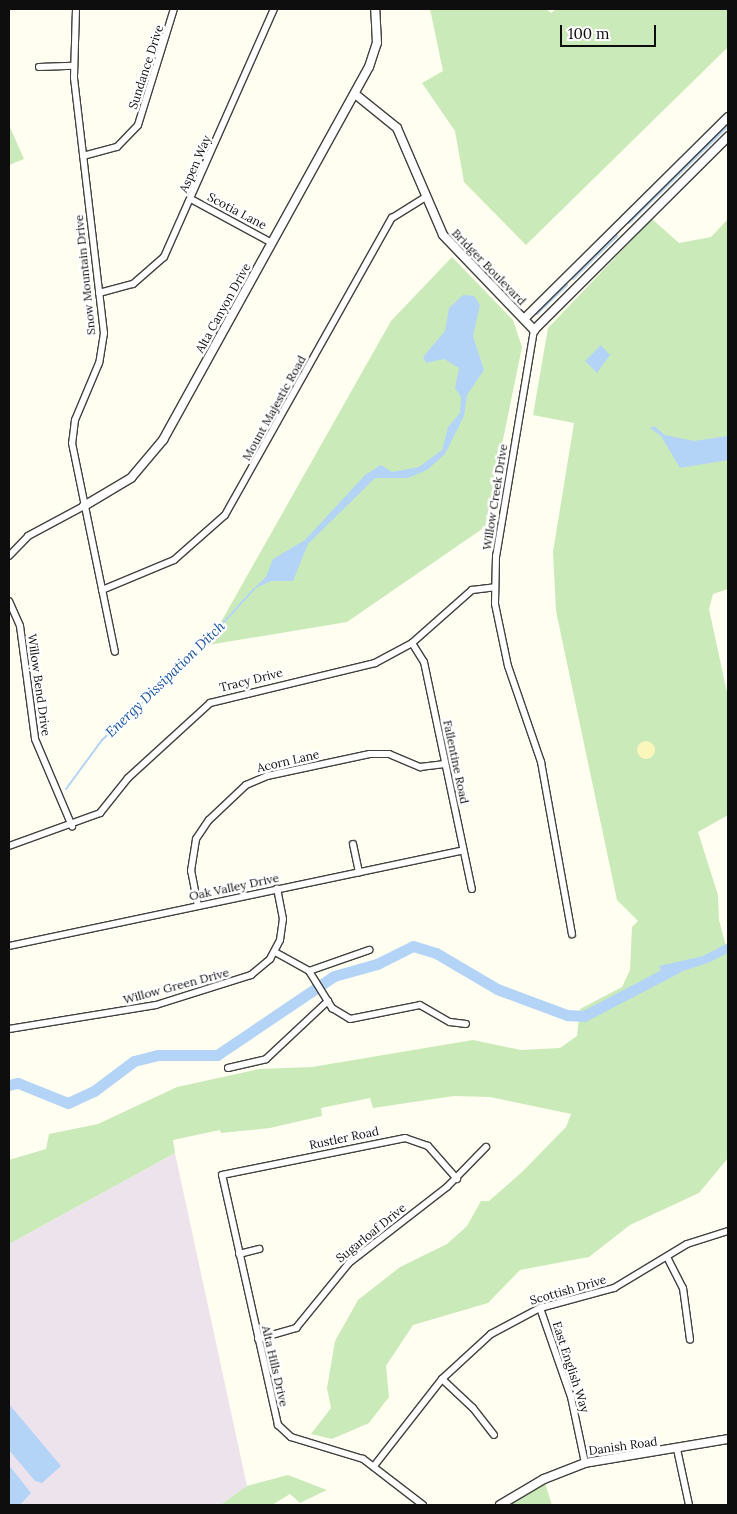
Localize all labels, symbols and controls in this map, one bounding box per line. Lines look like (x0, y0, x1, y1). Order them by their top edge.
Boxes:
scale bar (562, 15, 658, 47)
street label: Sundance Drive (126, 23, 166, 111)
text: 100 m (568, 24, 609, 43)
street label: Aspen Way (176, 133, 214, 195)
street label: Scotia Lane (205, 189, 269, 233)
street label: Snow Mountain Drive (72, 214, 98, 336)
street label: Bridger Boulevard (449, 226, 529, 308)
street label: Alta Canyon Drive (192, 261, 254, 355)
street label: Mount Majestic Road (239, 353, 309, 463)
street label: Willow Creek Drive (479, 443, 511, 551)
water label: Energy Dissipation Ditch (102, 618, 228, 740)
street label: Willow Bend Drive (25, 633, 53, 737)
street label: Tracy Drive (218, 665, 284, 695)
street label: Fallentine Road (440, 719, 472, 805)
street label: Acorn Lane (255, 747, 321, 775)
street label: Oak Valley Drive (188, 870, 280, 904)
street label: Willow Green Drive (122, 965, 230, 1007)
street label: Rustler Road (308, 1124, 380, 1152)
street label: Sugarloaf Drive (333, 1200, 409, 1266)
street label: Scottish Drive (528, 1272, 608, 1308)
street label: East English Way (549, 1320, 593, 1414)
street label: Alta Hills Drive (259, 1324, 291, 1408)
street label: Danish Road (588, 1434, 658, 1458)

